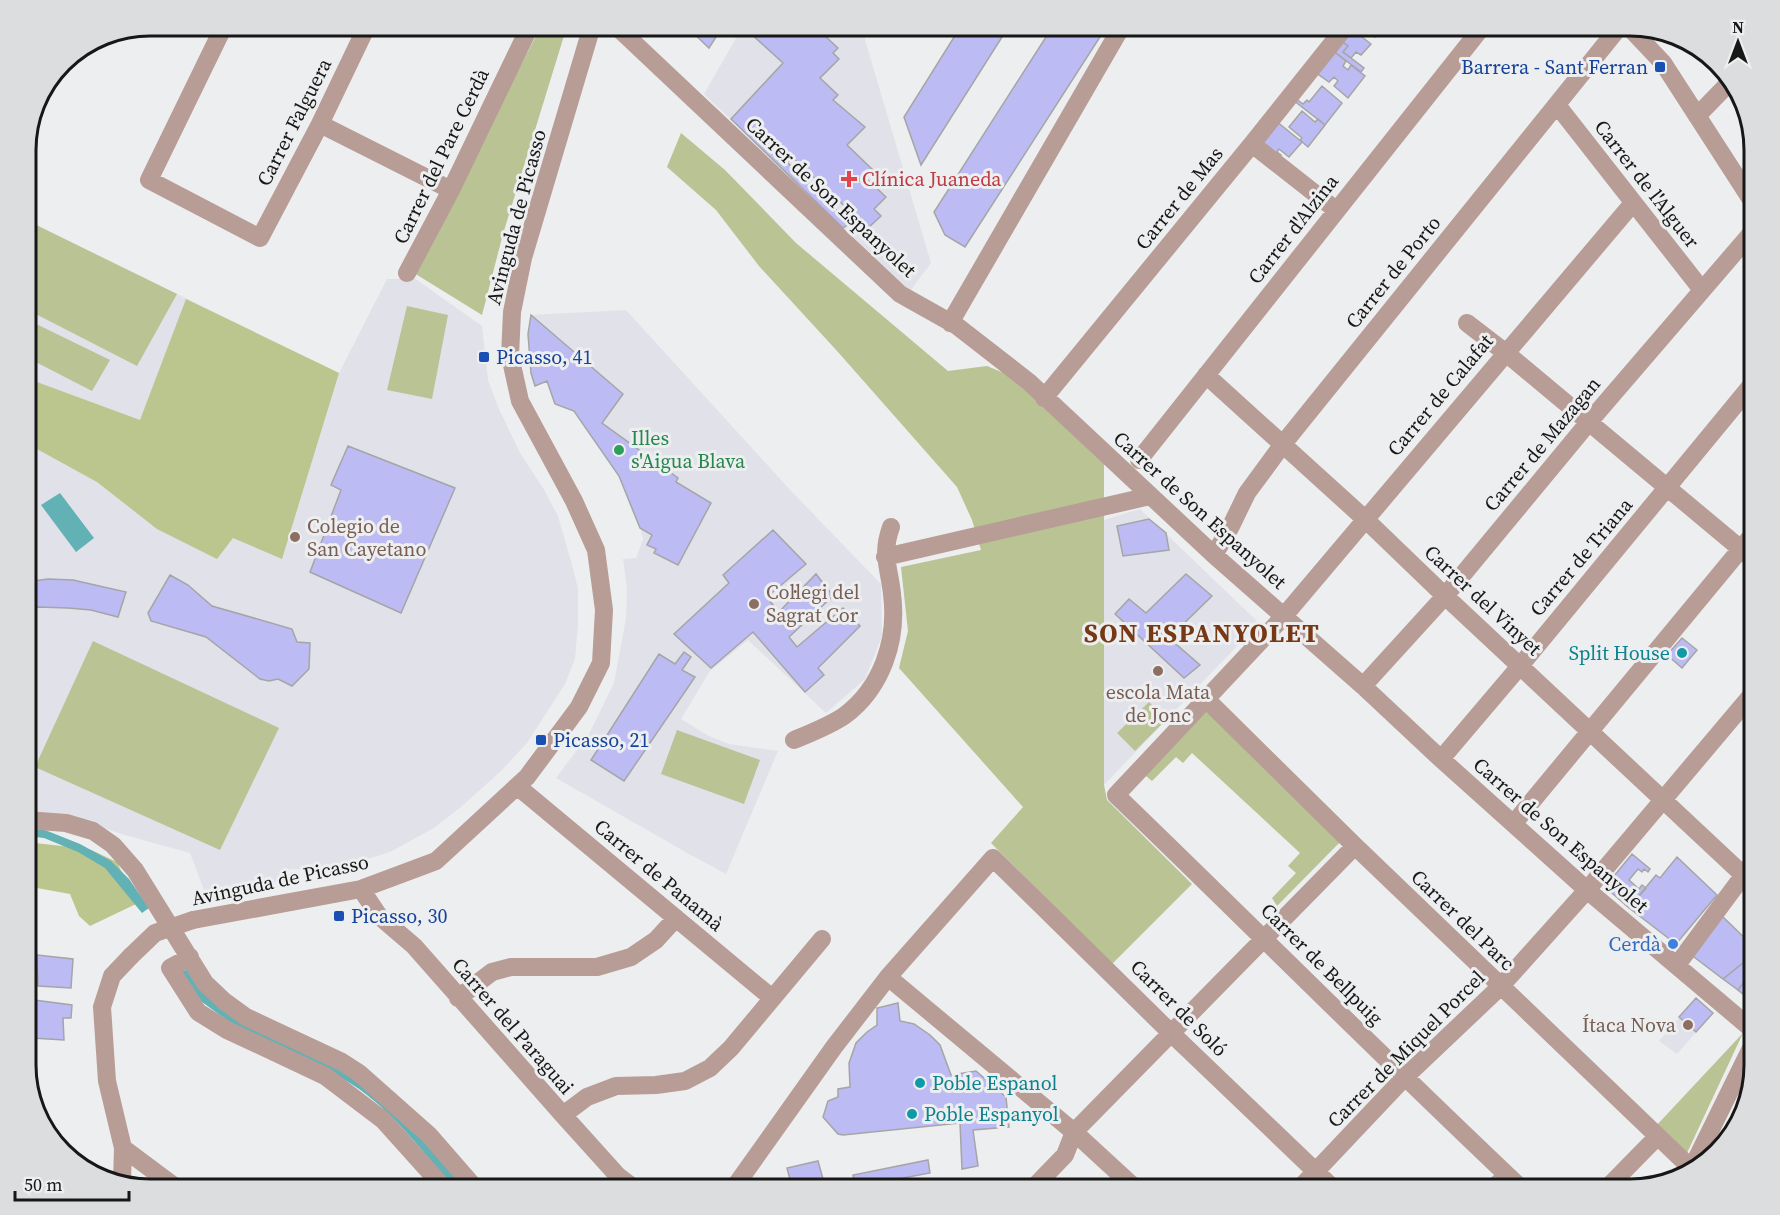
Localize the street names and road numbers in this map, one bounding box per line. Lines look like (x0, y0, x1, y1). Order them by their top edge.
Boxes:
street label: Carrer Falguera (250, 53, 339, 191)
street label: Carrer del Pare Cerdà (386, 63, 496, 248)
street label: Carrer de Son Espanyolet (740, 110, 923, 284)
street label: Carrer de l'Alguer (1588, 114, 1706, 254)
street label: Avinguda de Picasso (479, 126, 553, 308)
street label: Carrer de Mas (1129, 140, 1229, 256)
street label: Carrer d'Alzina (1241, 168, 1345, 290)
street label: Carrer de Porto (1339, 210, 1447, 334)
street label: Carrer de Calafat (1381, 328, 1500, 462)
street label: Carrer de Mazagan (1477, 371, 1607, 517)
street label: Carrer de Son Espanyolet (1107, 425, 1293, 596)
street label: Carrer de Triana (1523, 491, 1639, 622)
street label: Carrer del Vinyet (1418, 538, 1548, 662)
street label: Carrer de Son Espanyolet (1467, 751, 1655, 919)
street label: Carrer de Panamà (588, 812, 730, 938)
street label: Avinguda de Picasso (189, 848, 371, 912)
street label: Carrer del Parc (1405, 863, 1521, 977)
street label: Carrer de Bellpuig (1255, 897, 1389, 1031)
street label: Carrer del Paraguai (446, 952, 580, 1100)
street label: Carrer de Soló (1124, 953, 1234, 1063)
street label: Carrer de Miquel Porcel (1321, 964, 1491, 1134)

